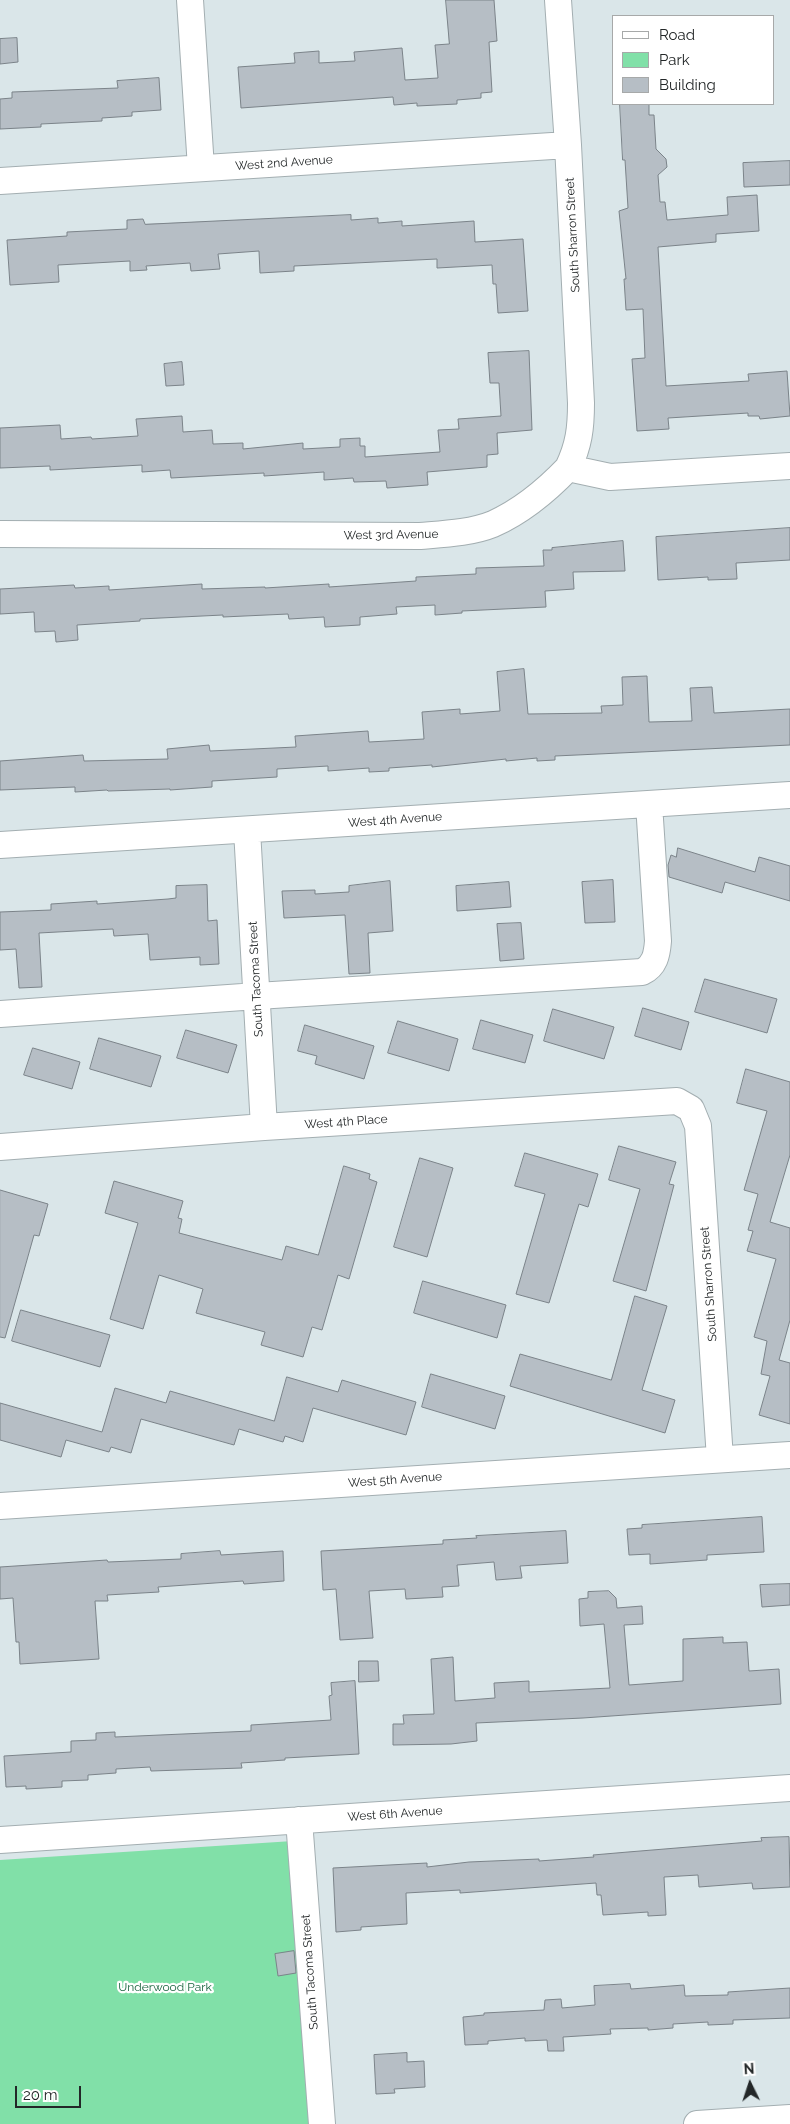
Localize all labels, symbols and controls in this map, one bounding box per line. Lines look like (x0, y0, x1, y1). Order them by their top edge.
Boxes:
legend (612, 15, 775, 105)
text: Road (659, 26, 695, 44)
text: Park (659, 51, 690, 69)
text: Building (659, 76, 716, 94)
street label: West 2nd Avenue (235, 152, 333, 174)
street label: South Sharron Street (563, 177, 583, 293)
street label: West 3rd Avenue (344, 527, 438, 543)
street label: West 4th Avenue (347, 810, 443, 830)
street label: South Tacoma Street (246, 921, 266, 1037)
street label: West 4th Place (304, 1112, 388, 1132)
street label: South Sharron Street (698, 1226, 720, 1342)
street label: West 5th Avenue (347, 1470, 443, 1490)
street label: West 6th Avenue (347, 1804, 443, 1824)
street label: South Tacoma Street (299, 1914, 321, 2030)
park label: Underwood Park (118, 1980, 212, 1994)
north arrow (725, 2059, 775, 2109)
text: N (743, 2061, 755, 2077)
scale bar (18, 2076, 84, 2108)
text: 20 m (23, 2086, 58, 2104)

